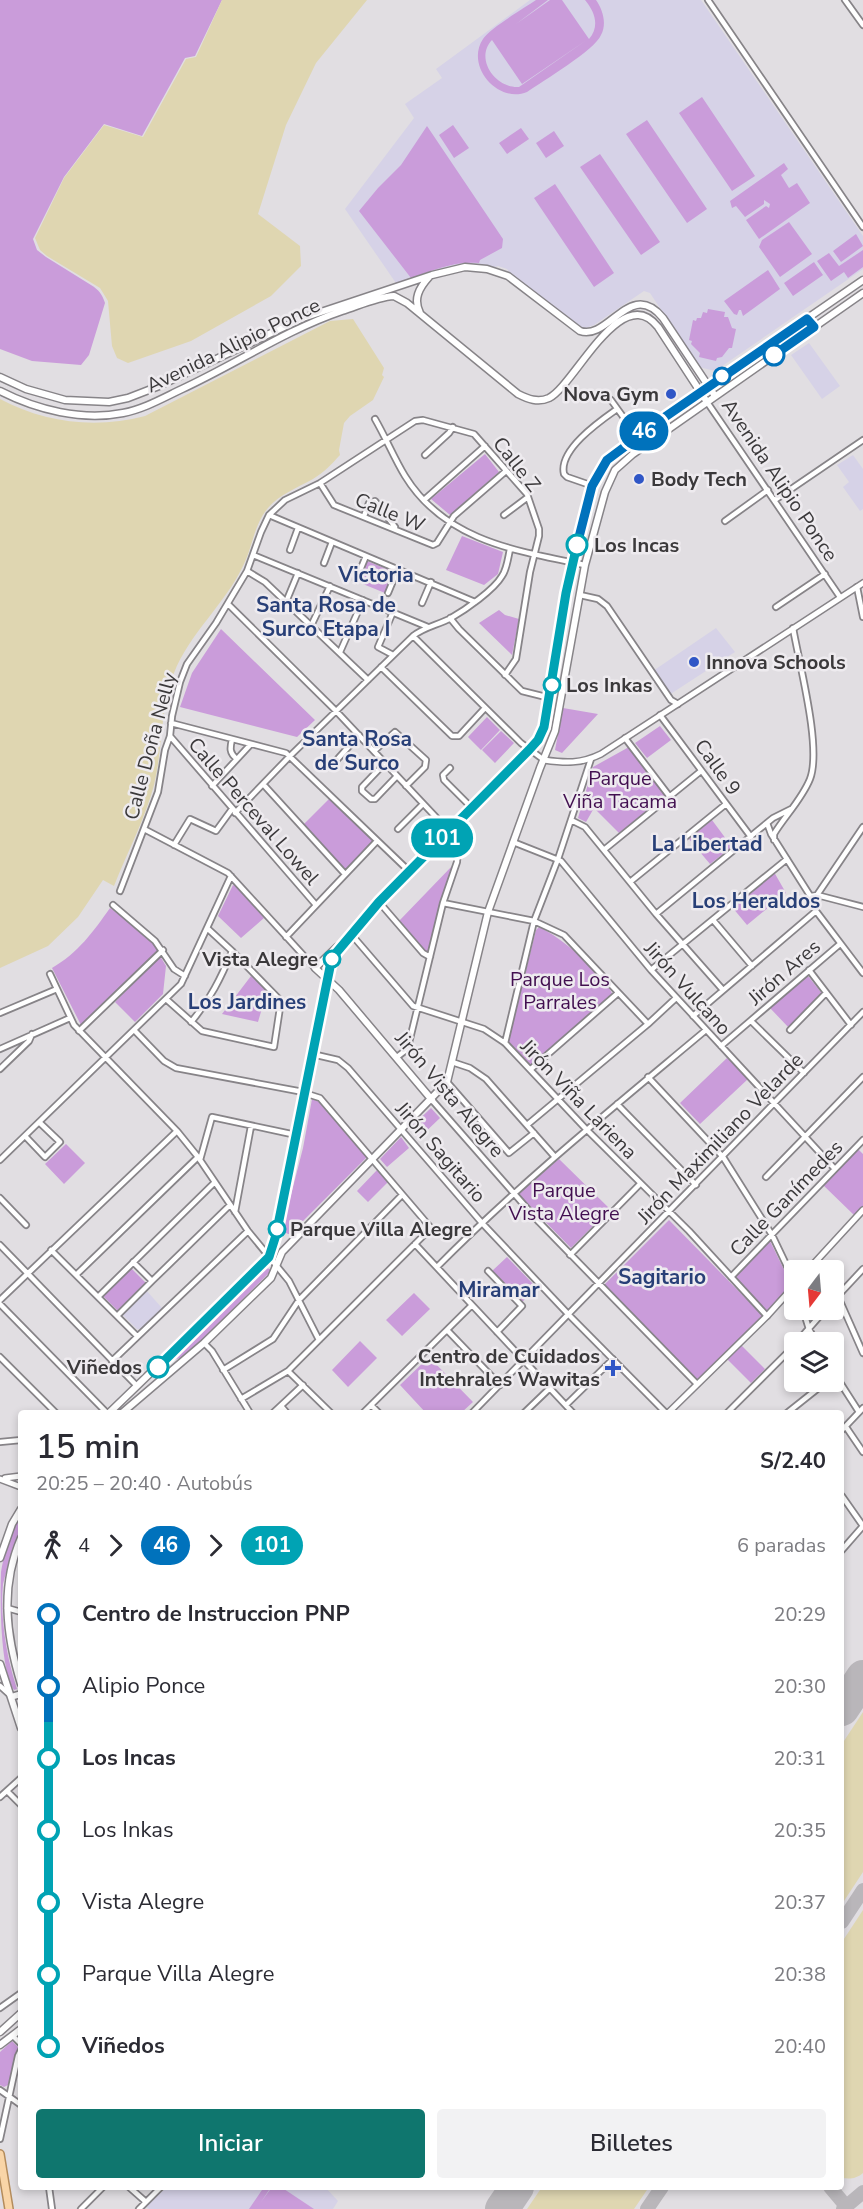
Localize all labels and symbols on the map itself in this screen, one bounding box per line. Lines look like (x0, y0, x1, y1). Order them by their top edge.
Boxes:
street label: Avenida Alipio Ponce (142, 292, 325, 399)
unlabelled marker (763, 344, 785, 366)
unlabelled marker (713, 367, 731, 385)
place label: Nova Gym (563, 381, 659, 408)
marker: Nova Gym (664, 387, 678, 401)
street label: Avenida Alipio Ponce (715, 394, 844, 567)
line badge: 46 (617, 412, 671, 450)
street label: Calle Z (487, 431, 547, 498)
place label: Body Tech (651, 466, 747, 493)
marker: Body Tech (632, 472, 646, 486)
street label: Calle W (351, 486, 429, 539)
place label: Los Incas (594, 532, 679, 559)
marker: Los Incas (566, 534, 588, 556)
district label: Victoria (337, 561, 414, 589)
district label: Santa Rosa de Surco Etapa I (256, 591, 396, 643)
place label: Innova Schools (706, 649, 846, 676)
marker: Innova Schools (687, 655, 701, 669)
street label: Calle Doña Nelly (118, 669, 183, 823)
place label: Los Inkas (566, 672, 653, 699)
marker: Los Inkas (543, 676, 561, 694)
district label: Santa Rosa de Surco (302, 725, 412, 777)
street label: Calle Perceval Lowel (182, 732, 325, 891)
street label: Calle 9 (688, 734, 747, 801)
park label: Parque Viña Tacama (562, 765, 677, 815)
line badge: 101 (408, 818, 476, 858)
district label: La Libertad (651, 830, 763, 858)
district label: Los Heraldos (692, 887, 820, 915)
street label: Jirón Ares (742, 933, 826, 1012)
street label: Jirón Vulcano (637, 935, 737, 1041)
place label: Vista Alegre (201, 946, 318, 973)
marker: Vista Alegre (323, 950, 341, 968)
park label: Parque Los Parrales (510, 966, 610, 1016)
district label: Los Jardines (188, 988, 306, 1016)
street label: Jirón Vista Alegre (388, 1025, 510, 1163)
street label: Jirón Viña Lariena (514, 1033, 643, 1165)
street label: Jirón Maximiliano Velarde (631, 1047, 809, 1231)
street label: Jirón Sagitario (389, 1095, 492, 1209)
street label: Calle Ganímedes (724, 1134, 849, 1262)
park label: Parque Vista Alegre (507, 1177, 620, 1227)
place label: Parque Villa Alegre (290, 1216, 472, 1243)
marker: Parque Villa Alegre (268, 1220, 286, 1238)
north arrow (784, 1260, 844, 1320)
district label: Sagitario (618, 1263, 706, 1291)
district label: Miramar (458, 1276, 540, 1304)
place label: Centro de Cuidados Intehrales Wawitas (418, 1343, 600, 1393)
place label: Viñedos (66, 1354, 142, 1381)
marker: Viñedos (147, 1356, 169, 1378)
marker: Centro de Cuidados Intehrales Wawitas (604, 1359, 622, 1377)

